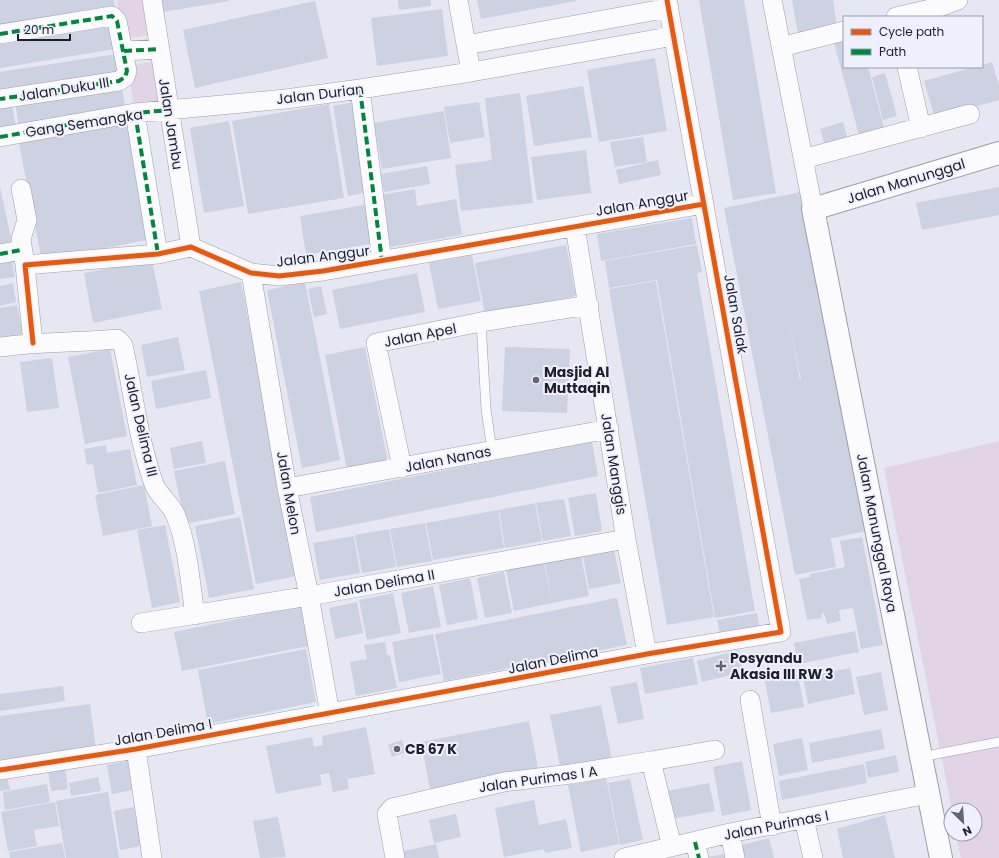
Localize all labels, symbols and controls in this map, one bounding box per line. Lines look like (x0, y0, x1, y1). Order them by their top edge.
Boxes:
scale bar (18, 16, 70, 42)
legend (843, 16, 983, 68)
text: 20 m (24, 21, 54, 38)
text: Cycle path (879, 23, 944, 40)
text: Path (879, 43, 906, 60)
street label: Jalan Duku III (17, 72, 111, 106)
street label: Jalan Jambu (154, 77, 188, 171)
street label: Jalan Durian (275, 79, 365, 109)
street label: Gang Semangka (24, 104, 144, 142)
street label: Jalan Manunggal (844, 153, 968, 209)
street label: Jalan Anggur (594, 185, 690, 221)
street label: Jalan Anggur (275, 240, 371, 272)
street label: Jalan Salak (719, 273, 753, 356)
street label: Jalan Apel (382, 318, 458, 352)
place label: Masjid Al Muttaqin (544, 362, 610, 398)
street label: Jalan Delima III (119, 371, 163, 479)
marker: Masjid Al Muttaqin (531, 375, 541, 385)
street label: Jalan Manggis (596, 412, 632, 516)
street label: Jalan Nanas (403, 441, 493, 477)
street label: Jalan Melon (272, 450, 306, 536)
street label: Jalan Manunggal Raya (852, 452, 902, 614)
street label: Jalan Delima II (332, 564, 436, 602)
street label: Jalan Delima (506, 641, 600, 679)
place label: Posyandu Akasia III RW 3 (730, 648, 834, 684)
marker: Posyandu Akasia III RW 3 (715, 660, 727, 672)
street label: Jalan Delima I (113, 714, 213, 750)
place label: CB 67 K (405, 739, 457, 759)
marker: CB 67 K (392, 744, 402, 754)
street label: Jalan Purimas I A (477, 761, 599, 797)
north arrow (943, 802, 983, 842)
street label: Jalan Purimas I (722, 805, 830, 845)
text: N (960, 822, 974, 840)

